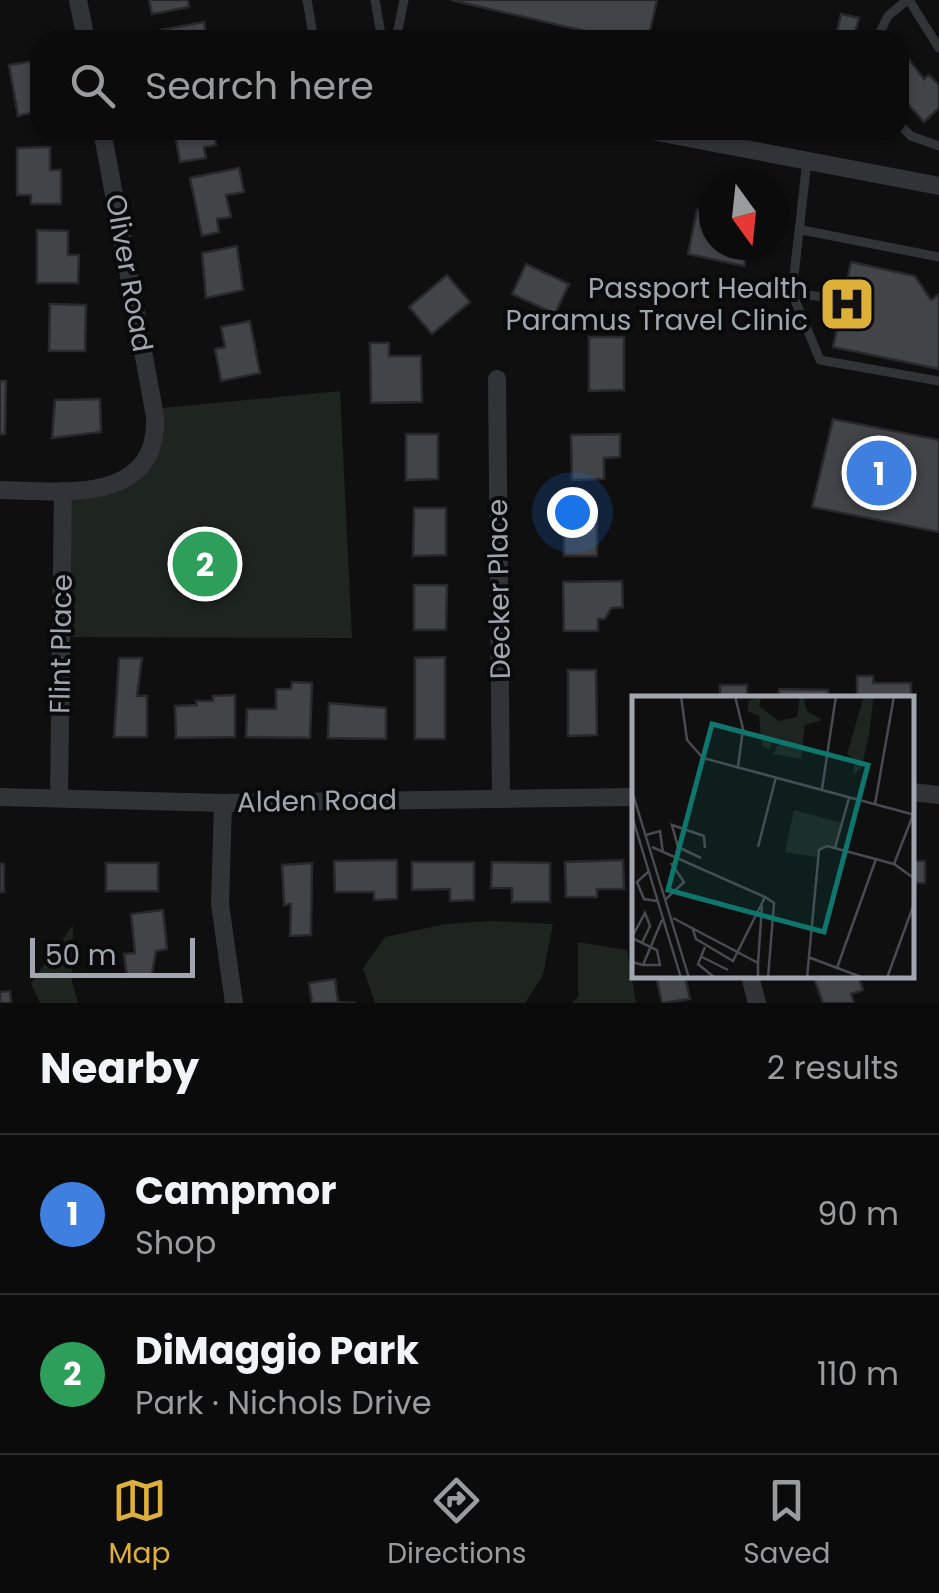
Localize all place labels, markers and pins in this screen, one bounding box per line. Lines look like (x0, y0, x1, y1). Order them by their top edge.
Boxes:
place label: Passport Health Paramus Travel Clinic (505, 269, 808, 340)
hospital icon: Passport Health Paramus Travel Clinic (817, 274, 877, 334)
pin: 1 (846, 436, 912, 510)
pin: 2 (172, 526, 238, 602)

